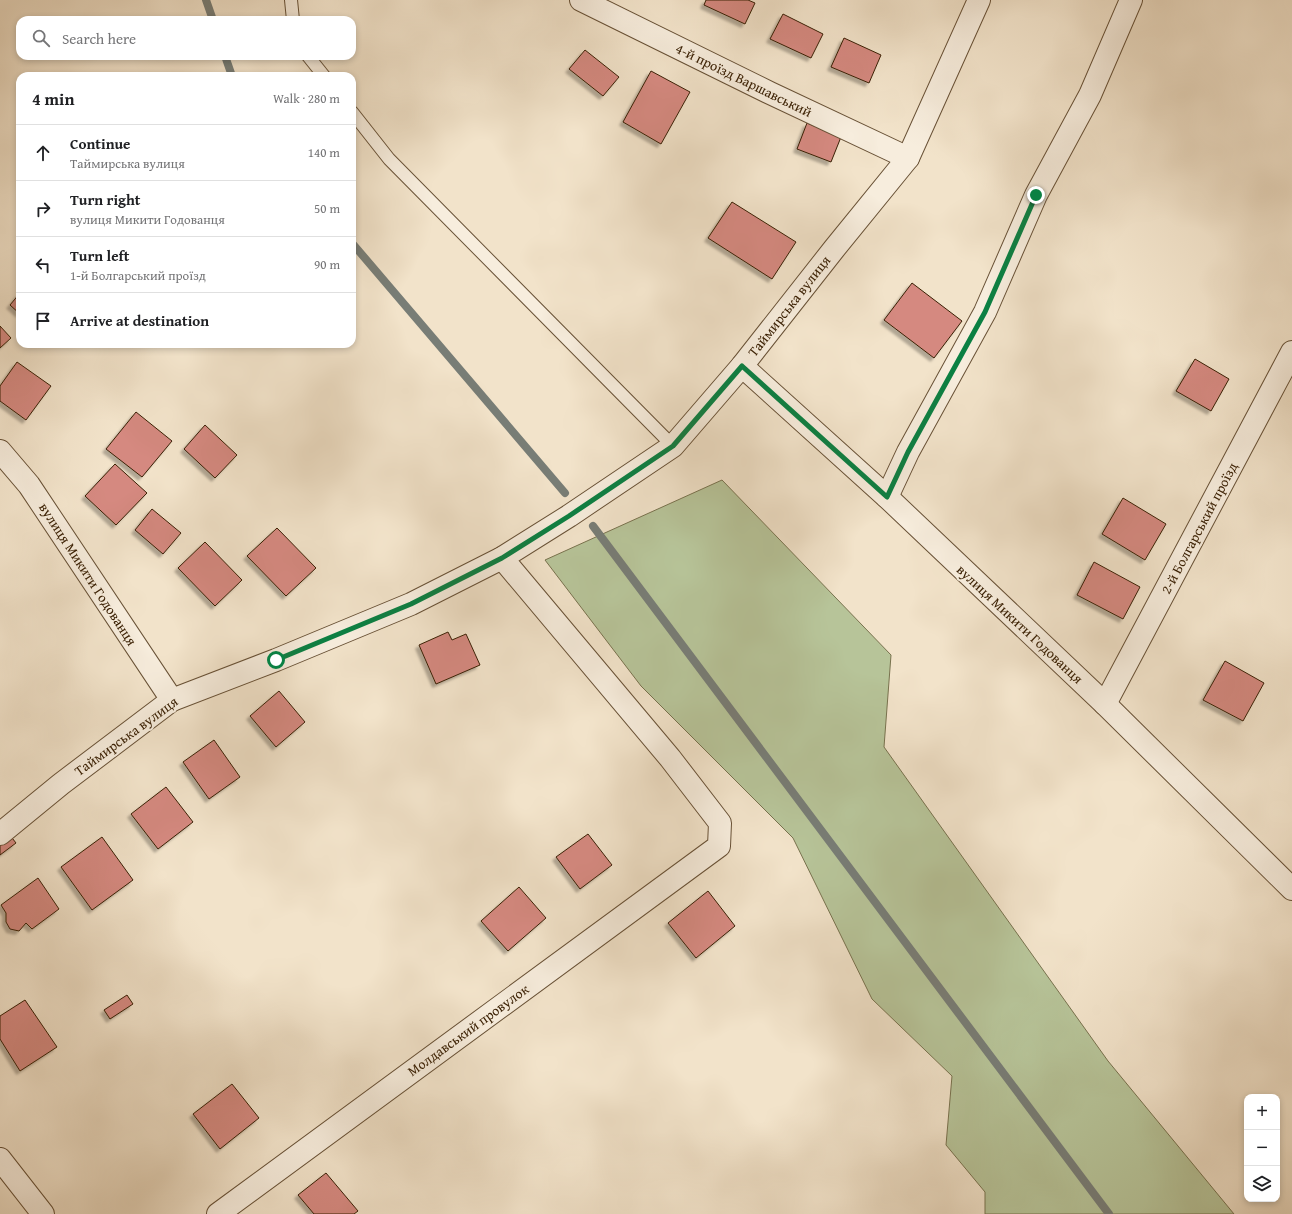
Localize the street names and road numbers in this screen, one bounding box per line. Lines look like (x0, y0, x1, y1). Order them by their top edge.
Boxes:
street label: 4-й проїзд Варшавський (672, 38, 816, 122)
street label: Таймирська вулиця (743, 251, 835, 361)
street label: 2-й Болгарський проїзд (1156, 458, 1242, 597)
street label: вулиця Микити Годованця (34, 499, 142, 649)
street label: вулиця Микити Годованця (952, 560, 1088, 688)
street label: Таймирська вулиця (70, 692, 182, 780)
street label: Молдавський провулок (403, 979, 533, 1081)

